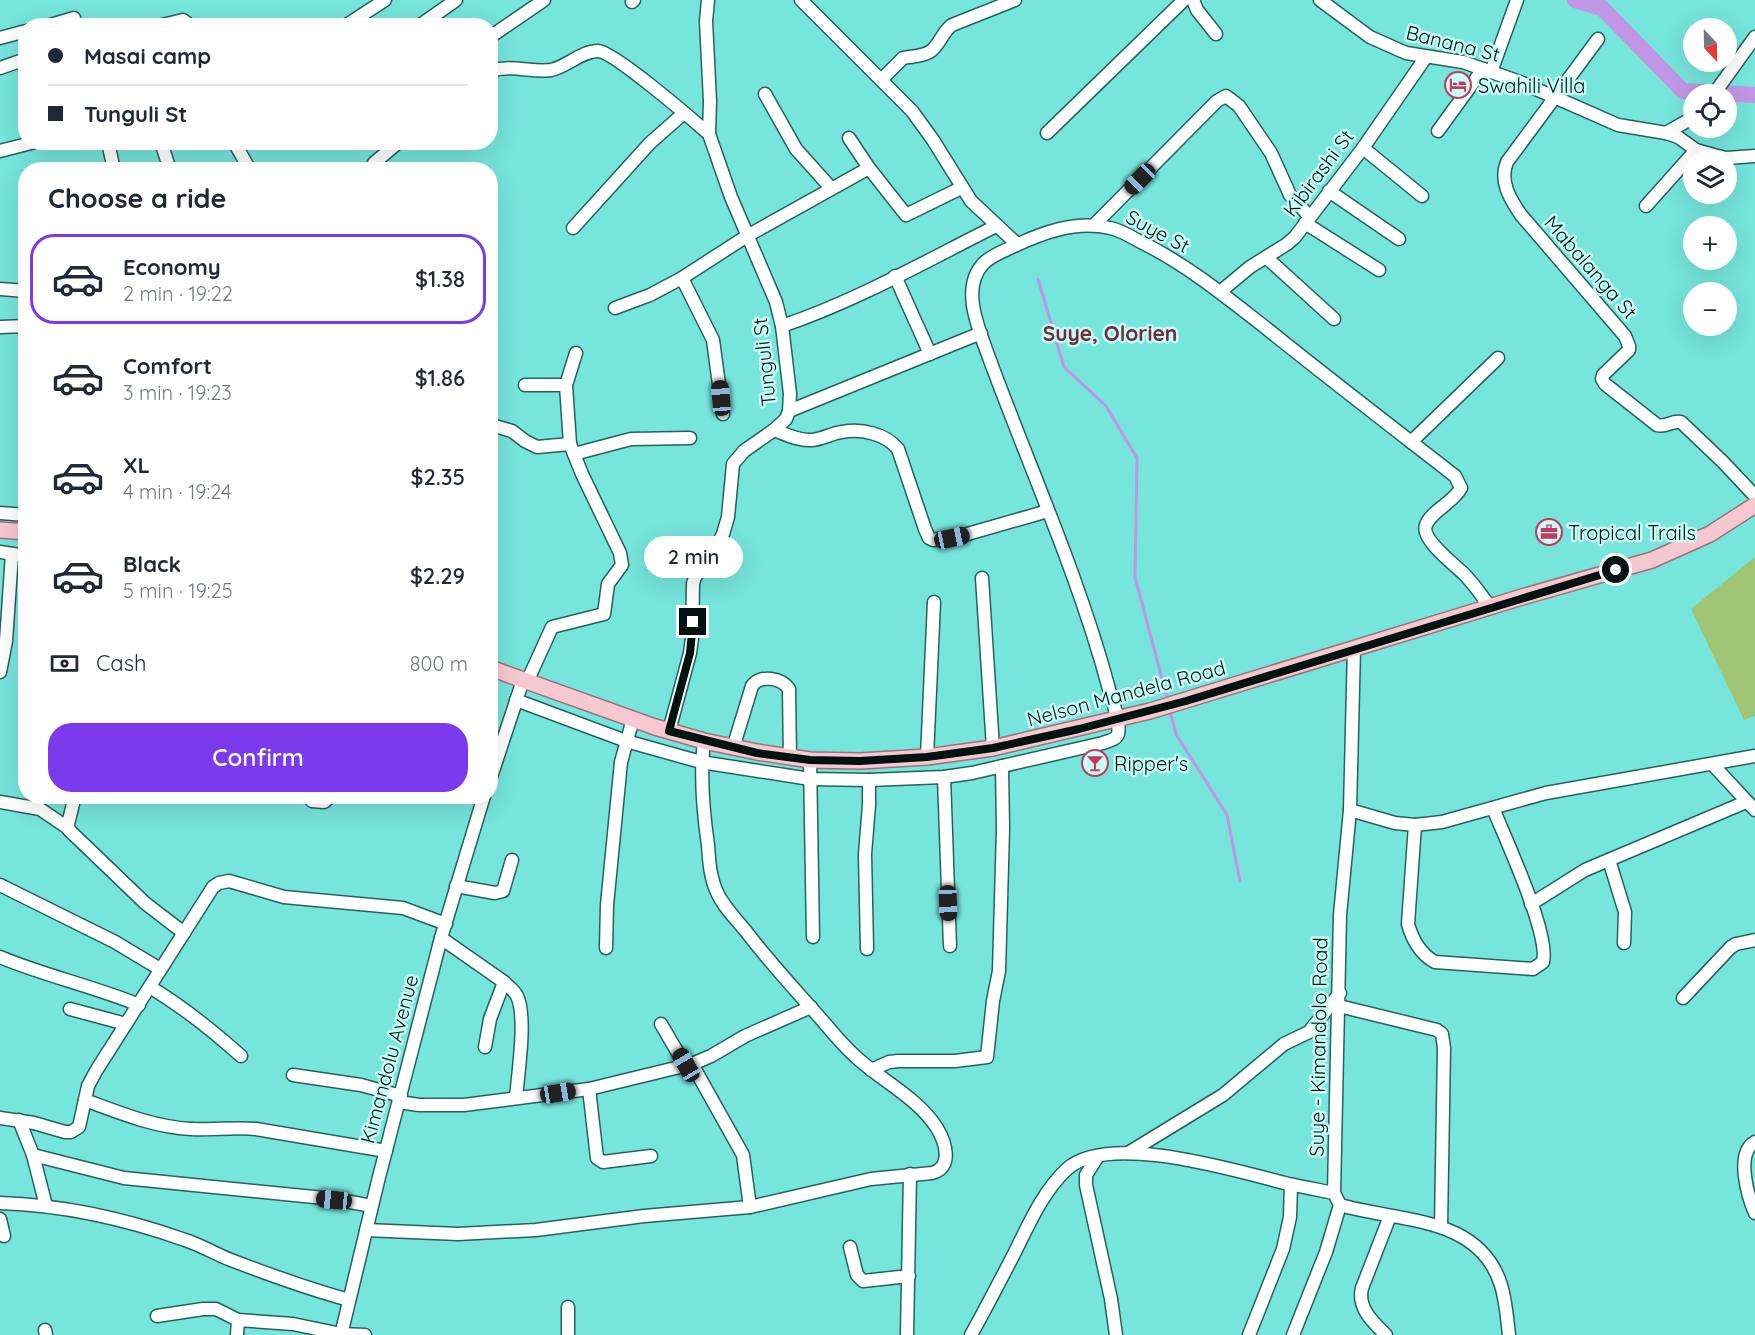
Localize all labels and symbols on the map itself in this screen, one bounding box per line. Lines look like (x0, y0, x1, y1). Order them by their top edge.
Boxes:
north arrow (1683, 18, 1737, 72)
street label: Banana St (1403, 19, 1503, 67)
hotel icon: Swahili Villa (1443, 70, 1473, 100)
place label: Swahili Villa (1478, 73, 1585, 98)
street label: Kibirashi St (1277, 124, 1359, 221)
car (1121, 160, 1159, 198)
street label: Suye St (1122, 204, 1194, 258)
street label: Mabalanga St (1539, 210, 1643, 324)
street label: Tunguli St (747, 316, 781, 407)
district label: Suye, Olorien (1043, 320, 1177, 346)
car (710, 379, 732, 417)
office icon: Tropical Trails (1534, 517, 1564, 547)
place label: Tropical Trails (1568, 520, 1696, 545)
car (933, 525, 971, 551)
callout: 2 min (644, 535, 742, 577)
route start (1602, 556, 1629, 583)
route end (679, 608, 706, 635)
street label: Nelson Mandela Road (1024, 654, 1228, 732)
bar icon: Ripper's (1080, 748, 1110, 778)
place label: Ripper's (1114, 751, 1188, 776)
car (938, 885, 958, 921)
street label: Suye - Kimandolo Road (1304, 937, 1332, 1157)
street label: Kimandolu Avenue (354, 972, 424, 1146)
car (669, 1045, 703, 1085)
car (539, 1081, 577, 1105)
car (315, 1189, 353, 1211)

